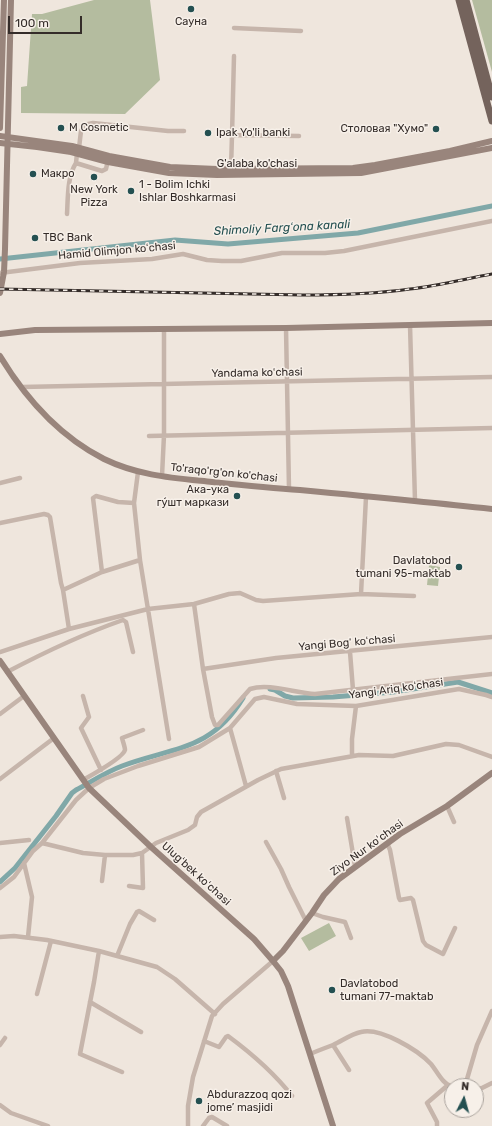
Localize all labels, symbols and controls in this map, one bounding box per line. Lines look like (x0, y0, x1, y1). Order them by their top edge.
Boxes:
marker: Сауна (186, 4, 196, 14)
scale bar (10, 8, 84, 34)
place label: Сауна (175, 15, 207, 29)
text: 100 m (15, 16, 49, 30)
place label: M Cosmetic (69, 121, 129, 135)
place label: Столовая "Хумо" (340, 122, 428, 136)
marker: M Cosmetic (56, 123, 66, 133)
marker: Столовая "Хумо" (431, 124, 441, 134)
place label: Ipak Yo'li banki (216, 126, 290, 140)
marker: Ipak Yo'li banki (203, 128, 213, 138)
street label: G'alaba ko'chasi (217, 157, 297, 171)
place label: Макро (41, 167, 75, 181)
marker: Макро (28, 169, 38, 179)
marker: New York Pizza (89, 172, 99, 182)
place label: 1 - Bolim Ichki Ishlar Boshkarmasi (139, 178, 236, 204)
place label: New York Pizza (70, 183, 118, 209)
marker: 1 - Bolim Ichki Ishlar Boshkarmasi (126, 186, 136, 196)
water label: Shimoliy Fargʻona kanali (213, 217, 351, 239)
place label: TBC Bank (43, 231, 92, 245)
marker: TBC Bank (30, 233, 40, 243)
street label: Hamid Olimjon koʻchasi (58, 239, 176, 263)
street label: Yandama koʻchasi (211, 366, 303, 380)
street label: To'raqo'rg'on ko'chasi (170, 461, 278, 485)
place label: Ака-ука гу́шт маркази (157, 483, 229, 509)
marker: Ака-ука гу́шт маркази (232, 491, 242, 501)
place label: Davlatobod tumani 95-maktab (355, 554, 451, 580)
marker: Davlatobod tumani 95-maktab (454, 562, 464, 572)
street label: Yangi Bogʻ koʻchasi (298, 632, 396, 654)
street label: Yangi Ariq koʻchasi (348, 676, 444, 702)
street label: Ziyo Nur koʻchasi (328, 817, 406, 879)
street label: Ulugʻbek koʻchasi (159, 840, 233, 908)
place label: Davlatobod tumani 77-maktab (340, 977, 433, 1003)
marker: Davlatobod tumani 77-maktab (327, 985, 337, 995)
north arrow (444, 1078, 484, 1118)
text: N (461, 1080, 470, 1093)
place label: Abdurazzoq qozi jome’ masjidi (207, 1088, 292, 1114)
marker: Abdurazzoq qozi jome’ masjidi (194, 1096, 204, 1106)

